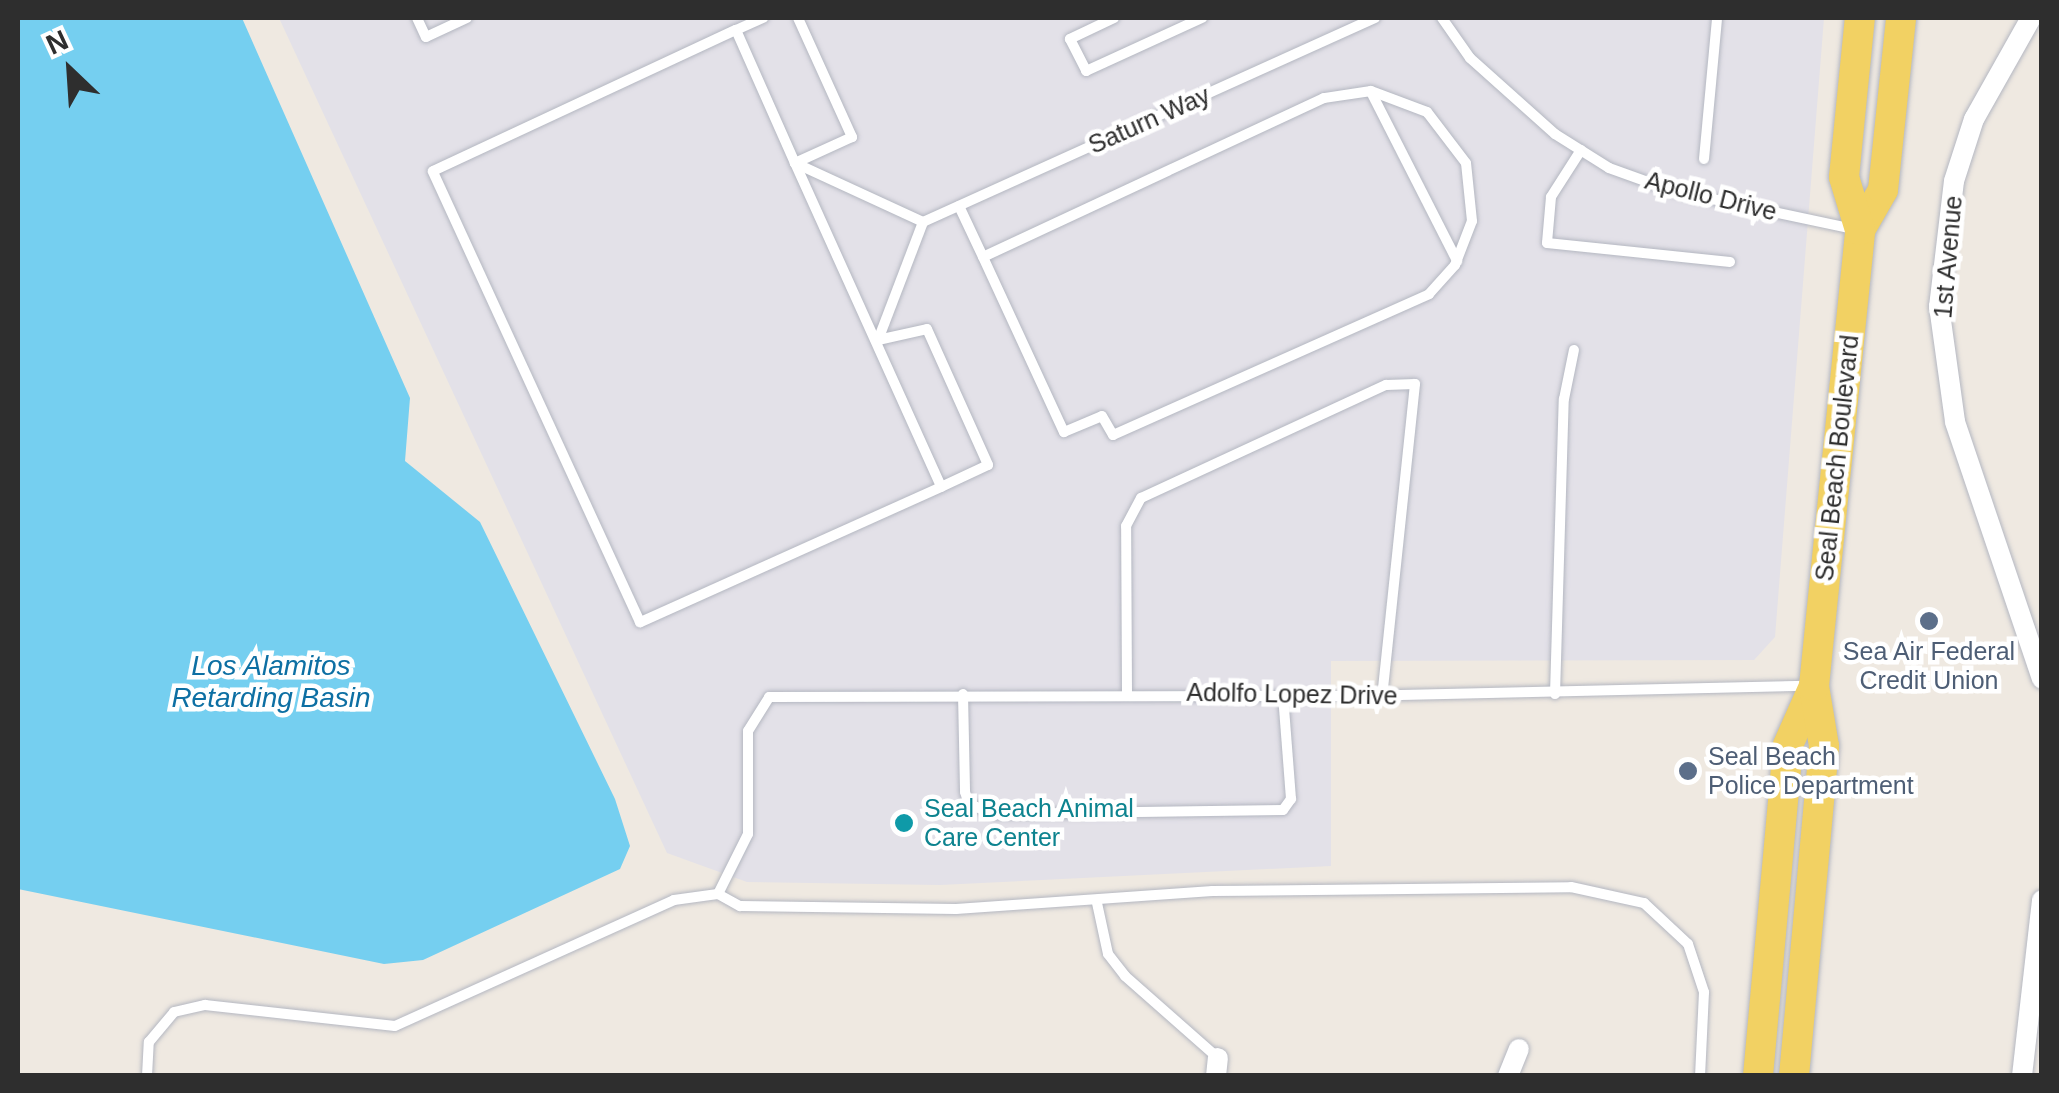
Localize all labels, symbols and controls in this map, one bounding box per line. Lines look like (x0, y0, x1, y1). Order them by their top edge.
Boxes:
north arrow (20, 20, 120, 120)
text: N (41, 24, 73, 61)
street label: Saturn Way (1084, 80, 1214, 160)
street label: Apollo Drive (1642, 165, 1780, 227)
street label: 1st Avenue (1928, 194, 1968, 320)
street label: Seal Beach Boulevard (1809, 333, 1865, 583)
marker: Sea Air Federal Credit Union (1918, 610, 1940, 632)
place label: Sea Air Federal Credit Union (1842, 637, 2016, 696)
water label: Los Alamitos Retarding Basin (171, 649, 371, 715)
street label: Adolfo Lopez Drive (1186, 677, 1398, 711)
place label: Seal Beach Police Department (1708, 742, 1914, 801)
marker: Seal Beach Police Department (1677, 760, 1699, 782)
place label: Seal Beach Animal Care Center (924, 794, 1135, 853)
marker: Seal Beach Animal Care Center (893, 812, 915, 834)

